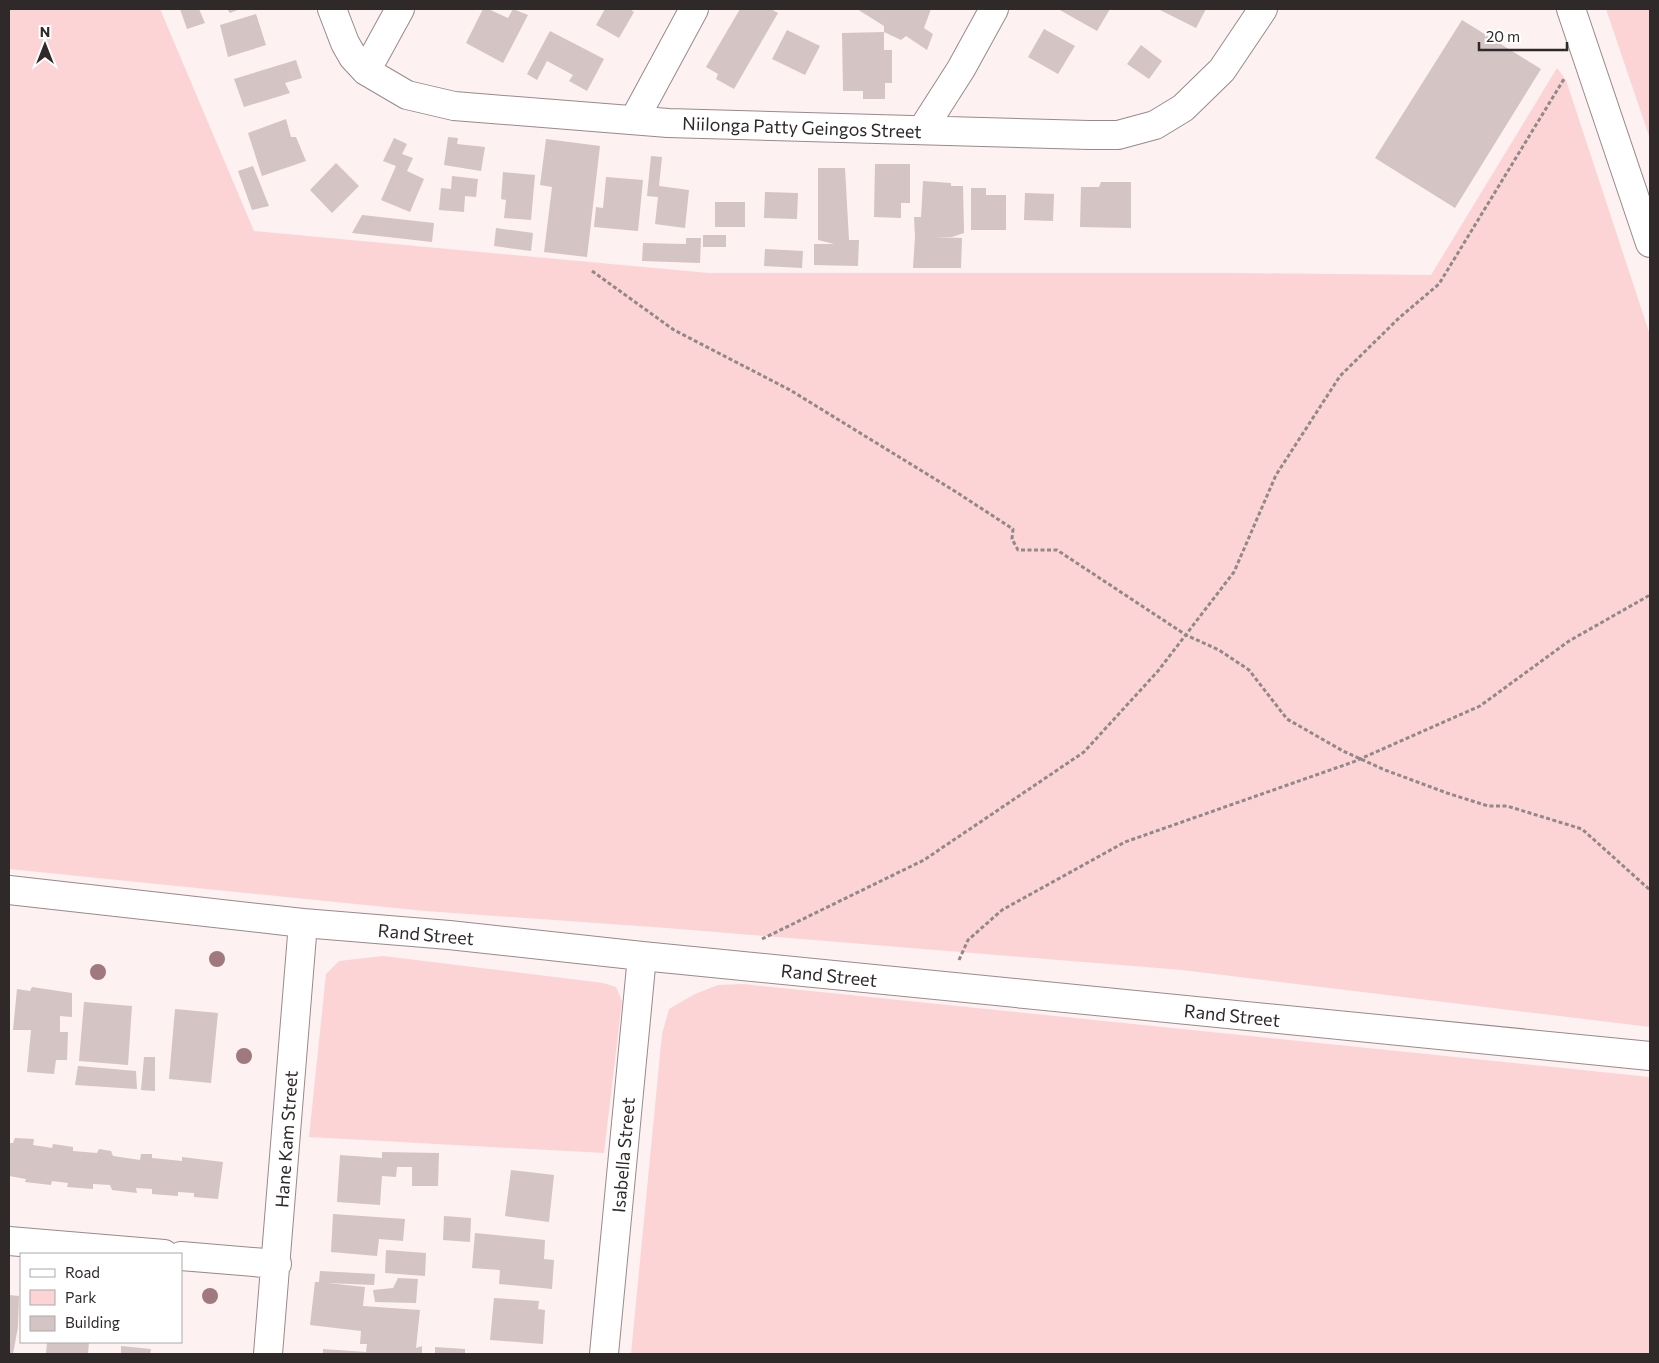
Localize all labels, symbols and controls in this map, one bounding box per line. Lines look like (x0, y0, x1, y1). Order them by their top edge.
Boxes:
north arrow (20, 20, 70, 70)
scale bar (1479, 20, 1566, 52)
text: N (40, 23, 50, 40)
text: 20 m (1486, 27, 1520, 45)
street label: Niilonga Patty Geingos Street (682, 112, 922, 142)
street label: Rand Street (377, 919, 475, 949)
street label: Rand Street (780, 959, 878, 991)
street label: Rand Street (1183, 999, 1281, 1031)
street label: Hane Kam Street (270, 1070, 302, 1208)
street label: Isabella Street (607, 1096, 639, 1214)
legend (20, 1253, 182, 1343)
text: Road (65, 1263, 100, 1281)
text: Park (65, 1288, 96, 1306)
text: Building (65, 1313, 120, 1331)

